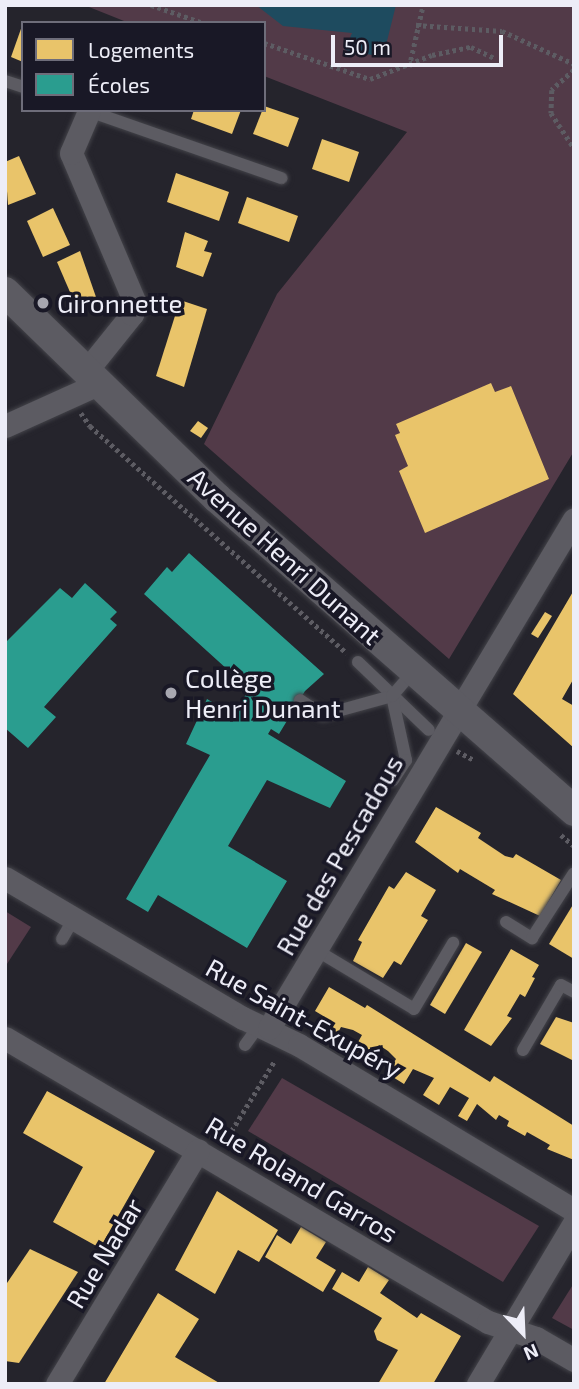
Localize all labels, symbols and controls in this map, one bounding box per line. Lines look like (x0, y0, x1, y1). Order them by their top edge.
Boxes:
legend (21, 21, 266, 112)
scale bar (334, 21, 505, 65)
text: 50 m (344, 34, 391, 59)
text: Logements (88, 37, 194, 62)
text: Écoles (88, 72, 150, 97)
place label: Gironnette (57, 287, 183, 319)
marker: Gironnette (35, 295, 51, 311)
street label: Avenue Henri Dunant (182, 461, 388, 651)
place label: Collège Henri Dunant (185, 662, 341, 724)
marker: Collège Henri Dunant (163, 685, 179, 701)
street label: Rue des Pescadous (269, 750, 409, 960)
street label: Rue Saint-Exupéry (201, 951, 407, 1085)
street label: Rue Roland Garros (200, 1109, 404, 1249)
street label: Rue Nadar (59, 1192, 149, 1314)
north arrow (488, 1298, 558, 1368)
text: N (521, 1340, 542, 1366)

